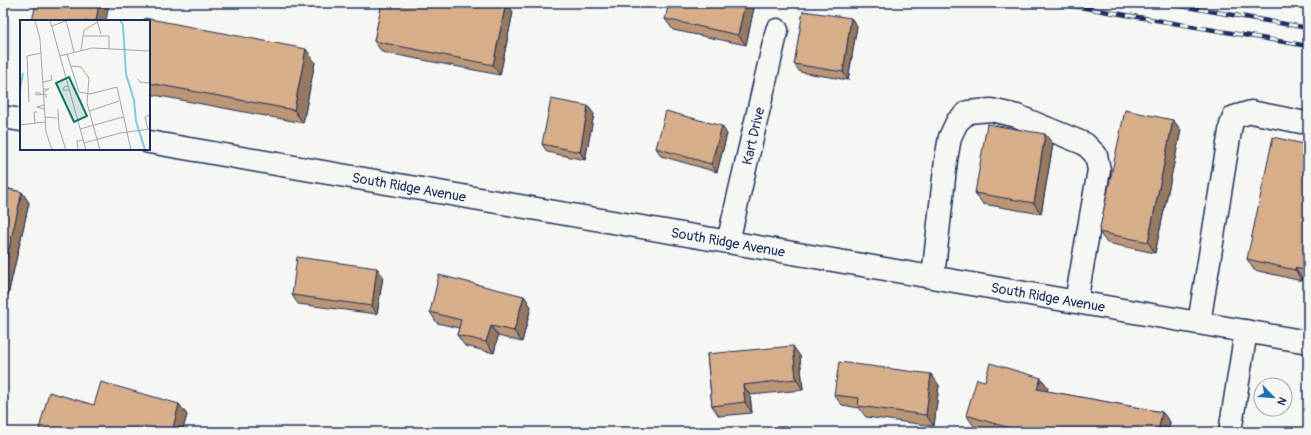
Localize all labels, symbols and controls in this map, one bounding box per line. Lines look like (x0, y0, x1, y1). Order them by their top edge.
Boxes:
inset map (20, 20, 150, 150)
street label: Kart Drive (739, 106, 768, 167)
street label: South Ridge Avenue (351, 169, 467, 206)
street label: South Ridge Avenue (670, 224, 786, 261)
street label: South Ridge Avenue (990, 279, 1106, 316)
north arrow (1253, 377, 1293, 417)
text: N (1274, 395, 1289, 408)

